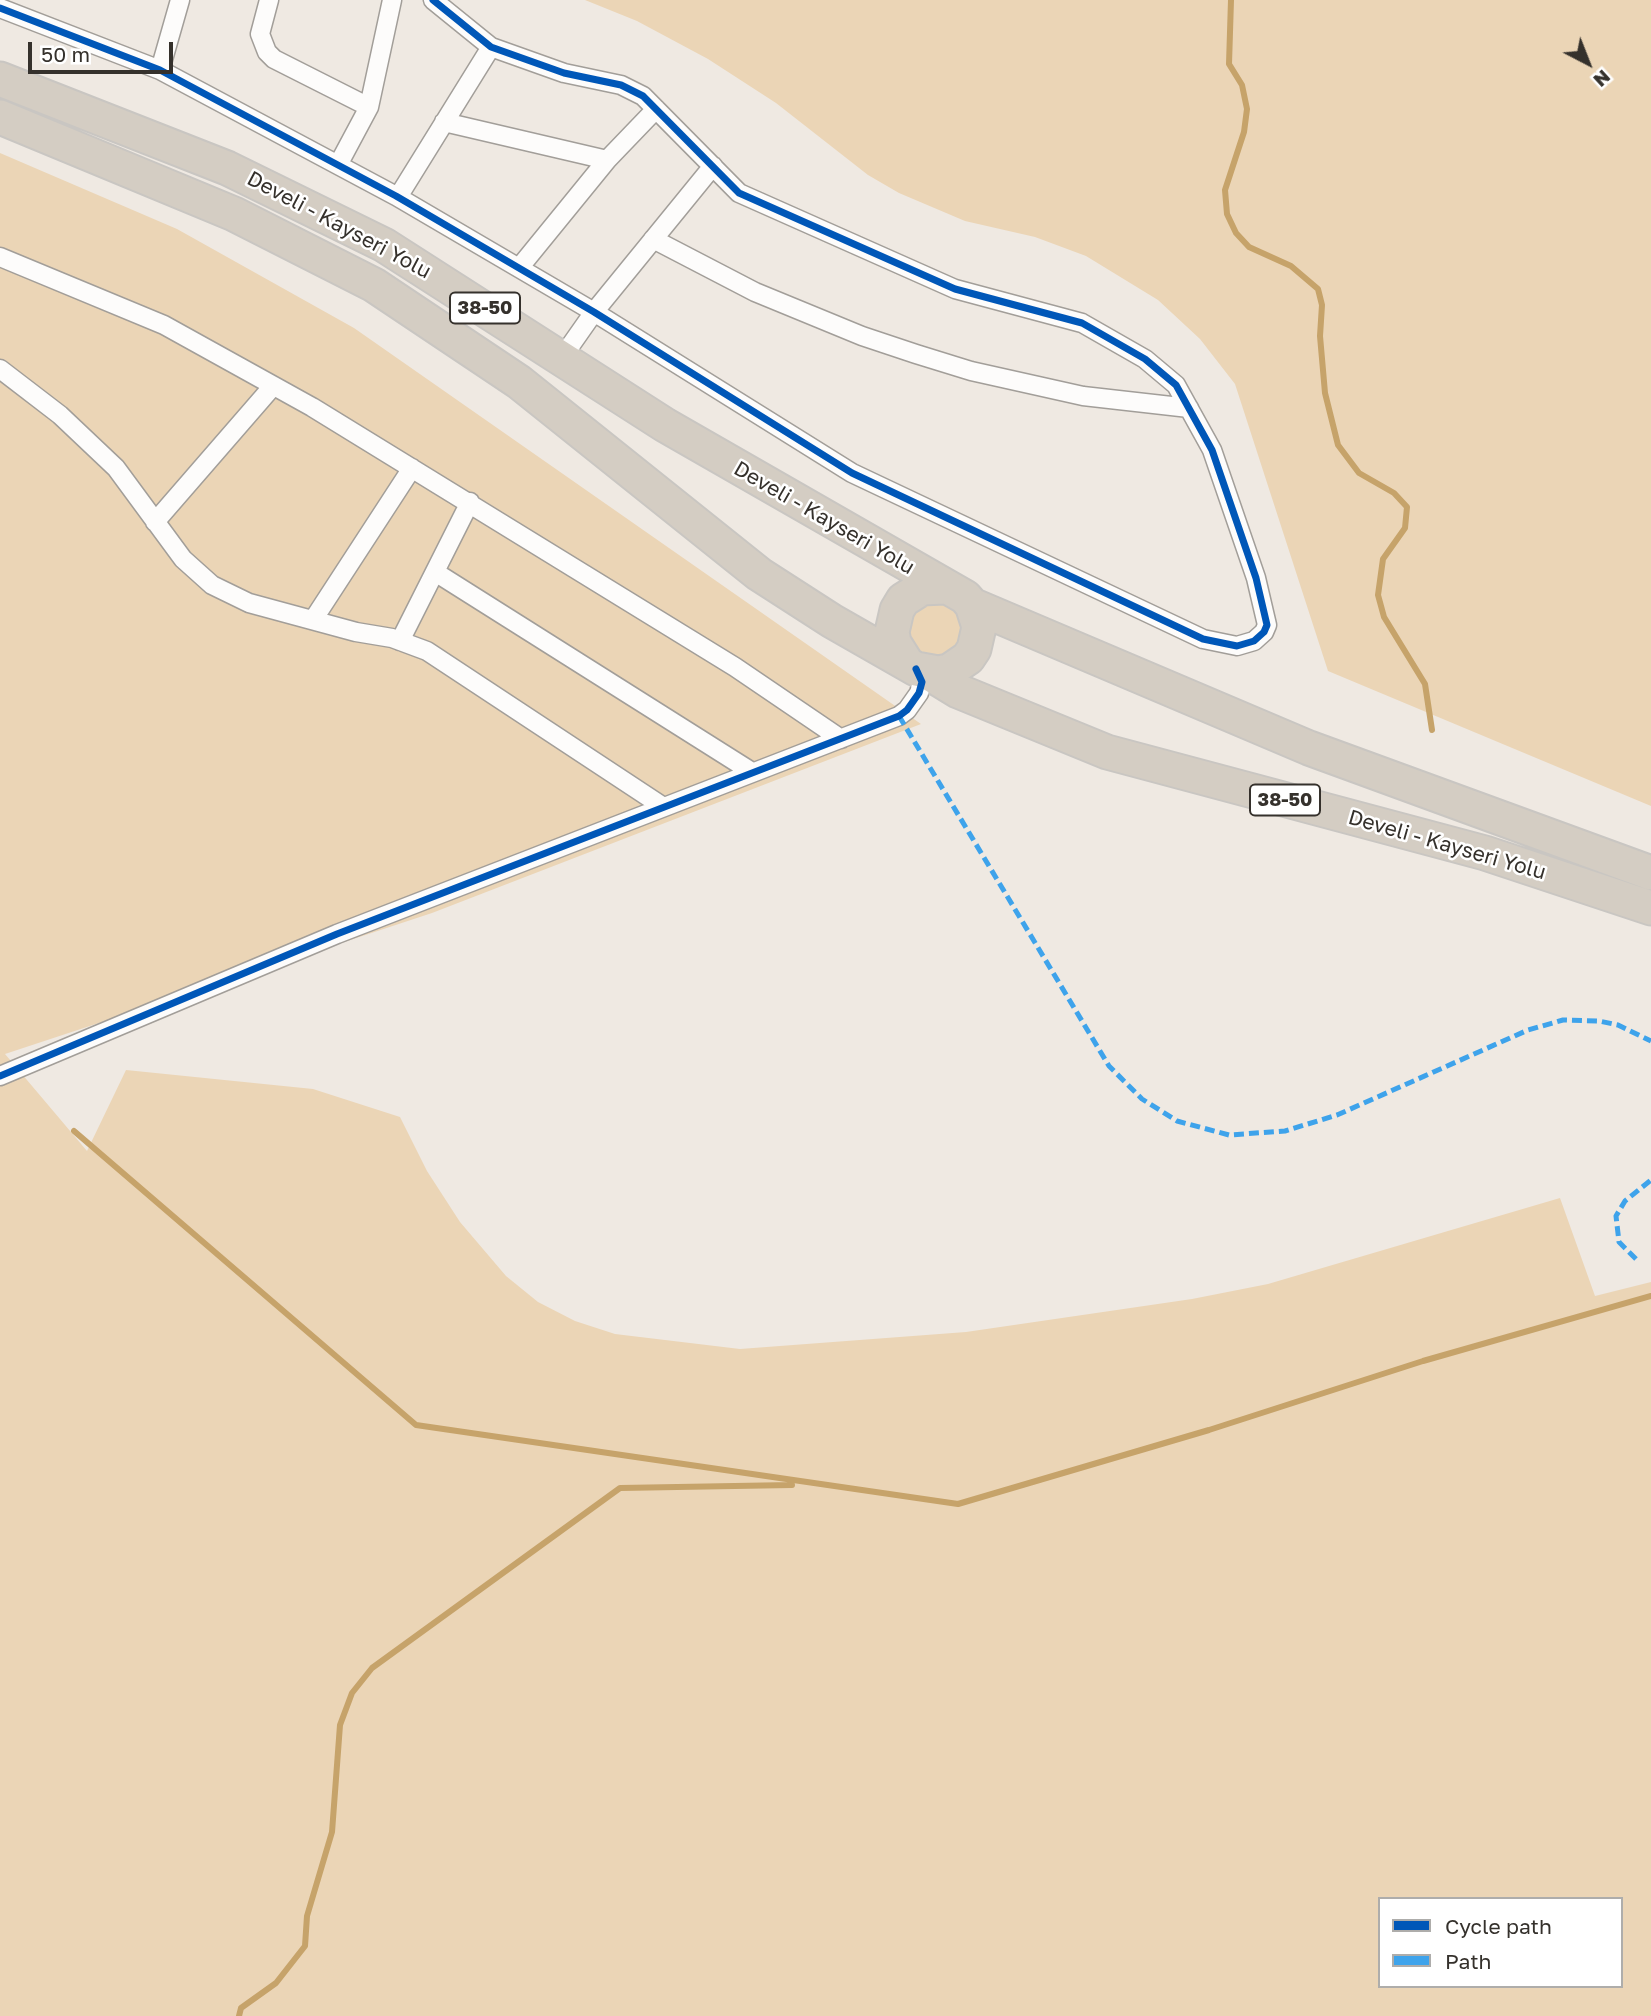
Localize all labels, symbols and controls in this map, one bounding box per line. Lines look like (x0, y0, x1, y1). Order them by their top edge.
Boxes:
scale bar (32, 28, 177, 72)
north arrow (1553, 28, 1623, 98)
text: 50 m (41, 41, 90, 67)
text: N (1589, 66, 1615, 92)
street label: Develi - Kayseri Yolu (243, 166, 435, 284)
road number: 38-50 (450, 292, 520, 324)
street label: Develi - Kayseri Yolu (729, 456, 919, 580)
road number: 38-50 (1250, 785, 1320, 816)
street label: Develi - Kayseri Yolu (1345, 805, 1549, 885)
legend (1378, 1897, 1623, 1988)
text: Cycle path (1445, 1913, 1552, 1939)
text: Path (1445, 1948, 1492, 1974)

